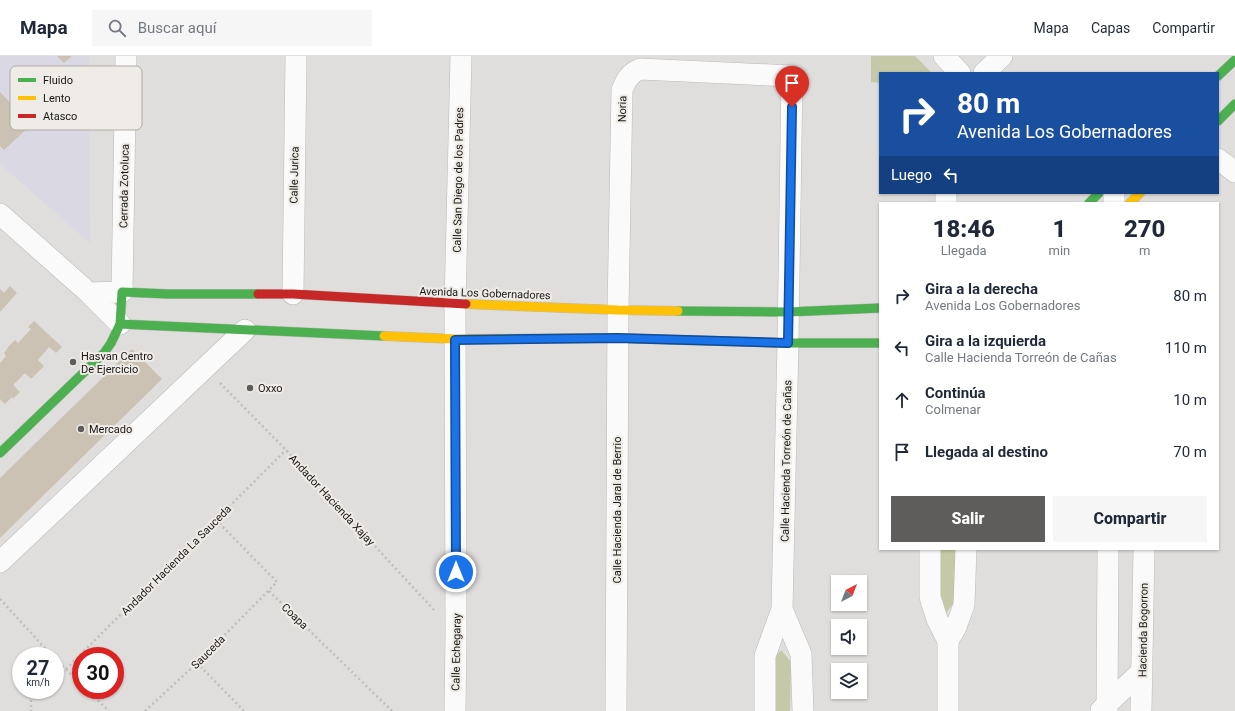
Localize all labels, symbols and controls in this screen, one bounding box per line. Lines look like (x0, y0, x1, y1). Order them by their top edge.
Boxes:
search box (92, 10, 372, 46)
text: Mapa (20, 16, 68, 39)
icon: search (106, 17, 128, 39)
text: Buscar aquí (138, 19, 217, 37)
text: Mapa (1034, 20, 1069, 36)
text: Capas (1091, 20, 1130, 36)
text: Compartir (1152, 20, 1215, 36)
legend (10, 66, 142, 130)
pin (775, 66, 809, 107)
icon: arrive (781, 72, 803, 94)
text: Fluido (43, 74, 73, 87)
text: 80 m (957, 87, 1020, 120)
icon: right (891, 88, 943, 140)
text: Lento (43, 92, 71, 105)
street label: Noria (616, 96, 629, 122)
street label: Calle San Diego de los Padres (451, 107, 466, 253)
text: Atasco (43, 110, 77, 123)
text: Avenida Los Gobernadores (957, 121, 1172, 142)
street label: Cerrada Zotoluca (117, 144, 132, 228)
street label: Calle Jurica (288, 146, 301, 204)
icon: left (940, 164, 962, 186)
text: Luego (891, 166, 932, 184)
text: 18:46 (933, 215, 995, 243)
text: 1 (1052, 215, 1066, 243)
text: 270 (1124, 215, 1165, 243)
text: Llegada (941, 243, 987, 258)
text: min (1049, 243, 1070, 258)
text: m (1139, 243, 1150, 258)
text: Gira a la derecha (925, 280, 1038, 298)
street label: Avenida Los Gobernadores (419, 285, 551, 302)
icon: right (891, 285, 913, 307)
text: 80 m (1173, 287, 1207, 305)
text: Avenida Los Gobernadores (925, 298, 1080, 313)
text: Gira a la izquierda (925, 332, 1046, 350)
icon: left (891, 337, 913, 359)
text: 110 m (1165, 339, 1207, 357)
place label: Hasvan Centro De Ejercicio (81, 350, 153, 376)
text: Calle Hacienda Torreón de Cañas (925, 350, 1117, 365)
marker: Hasvan Centro De Ejercicio (68, 357, 78, 367)
street label: Calle Hacienda Torreón de Cañas (779, 380, 794, 542)
place label: Oxxo (258, 382, 283, 395)
marker: Oxxo (245, 383, 255, 393)
text: Continúa (925, 384, 986, 402)
icon: ahead (891, 389, 913, 411)
text: 10 m (1173, 391, 1207, 409)
text: Colmenar (925, 402, 981, 417)
place label: Mercado (89, 423, 132, 436)
marker: Mercado (76, 424, 86, 434)
street label: Calle Hacienda Jaral de Berrio (611, 437, 624, 583)
icon: arrive (891, 441, 913, 463)
text: Llegada al destino (925, 443, 1048, 461)
text: 70 m (1173, 443, 1207, 461)
street label: Andador Hacienda Xajay (286, 452, 378, 549)
button: Salir (891, 496, 1045, 542)
button: Compartir (1053, 496, 1207, 542)
street label: Andador Hacienda La Sauceda (119, 503, 234, 618)
position arrow (435, 551, 477, 593)
north arrow (831, 575, 867, 611)
map controls (831, 575, 867, 699)
street label: Hacienda Bogorron (1136, 583, 1151, 677)
street label: Coapa (279, 601, 311, 632)
street label: Calle Echegaray (449, 612, 464, 691)
button: sound (831, 619, 867, 655)
street label: Sauceda (189, 633, 228, 672)
speed limit sign: 30 (72, 647, 124, 699)
text: 27 (27, 656, 49, 680)
button: layers (831, 663, 867, 699)
text: km/h (26, 677, 50, 688)

